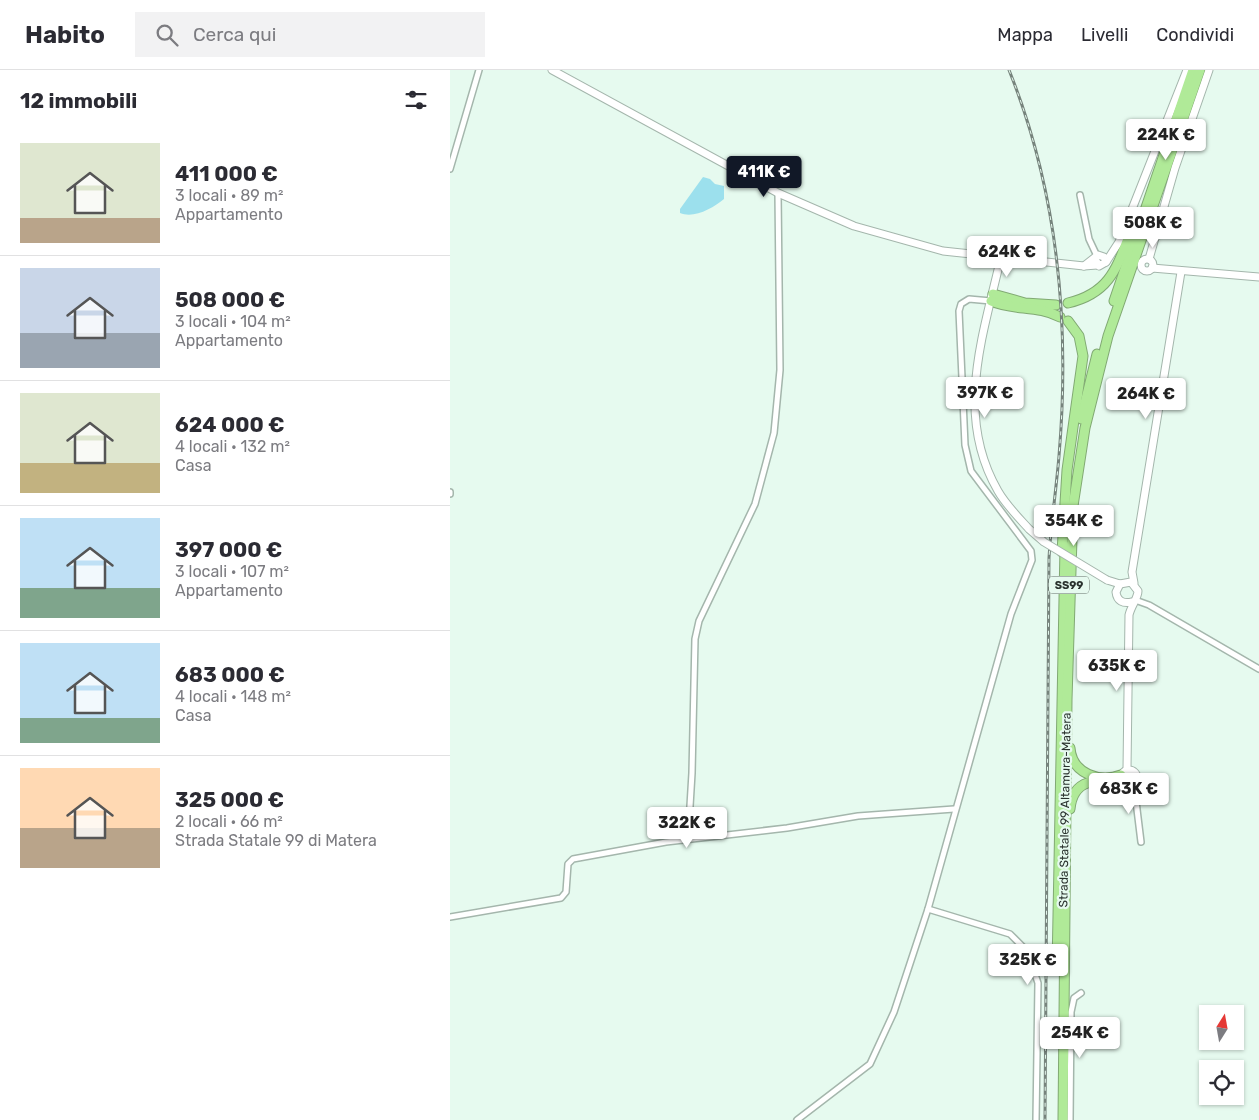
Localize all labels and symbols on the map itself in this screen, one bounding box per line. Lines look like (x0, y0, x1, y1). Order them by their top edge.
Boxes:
pin: 224K € (1125, 118, 1207, 161)
pin: 411K € (723, 156, 805, 198)
pin: 508K € (1112, 206, 1194, 249)
pin: 624K € (966, 236, 1048, 278)
pin: 397K € (944, 376, 1026, 419)
pin: 264K € (1105, 378, 1187, 420)
pin: 354K € (1033, 504, 1115, 547)
road number: SS99 (1049, 576, 1089, 594)
pin: 635K € (1076, 650, 1158, 692)
street label: Strada Statale 99 Altamura-Matera (1056, 712, 1074, 908)
pin: 683K € (1088, 772, 1170, 815)
pin: 322K € (646, 806, 728, 849)
pin: 325K € (987, 944, 1069, 986)
north arrow (1199, 1005, 1244, 1050)
pin: 254K € (1039, 1016, 1121, 1059)

